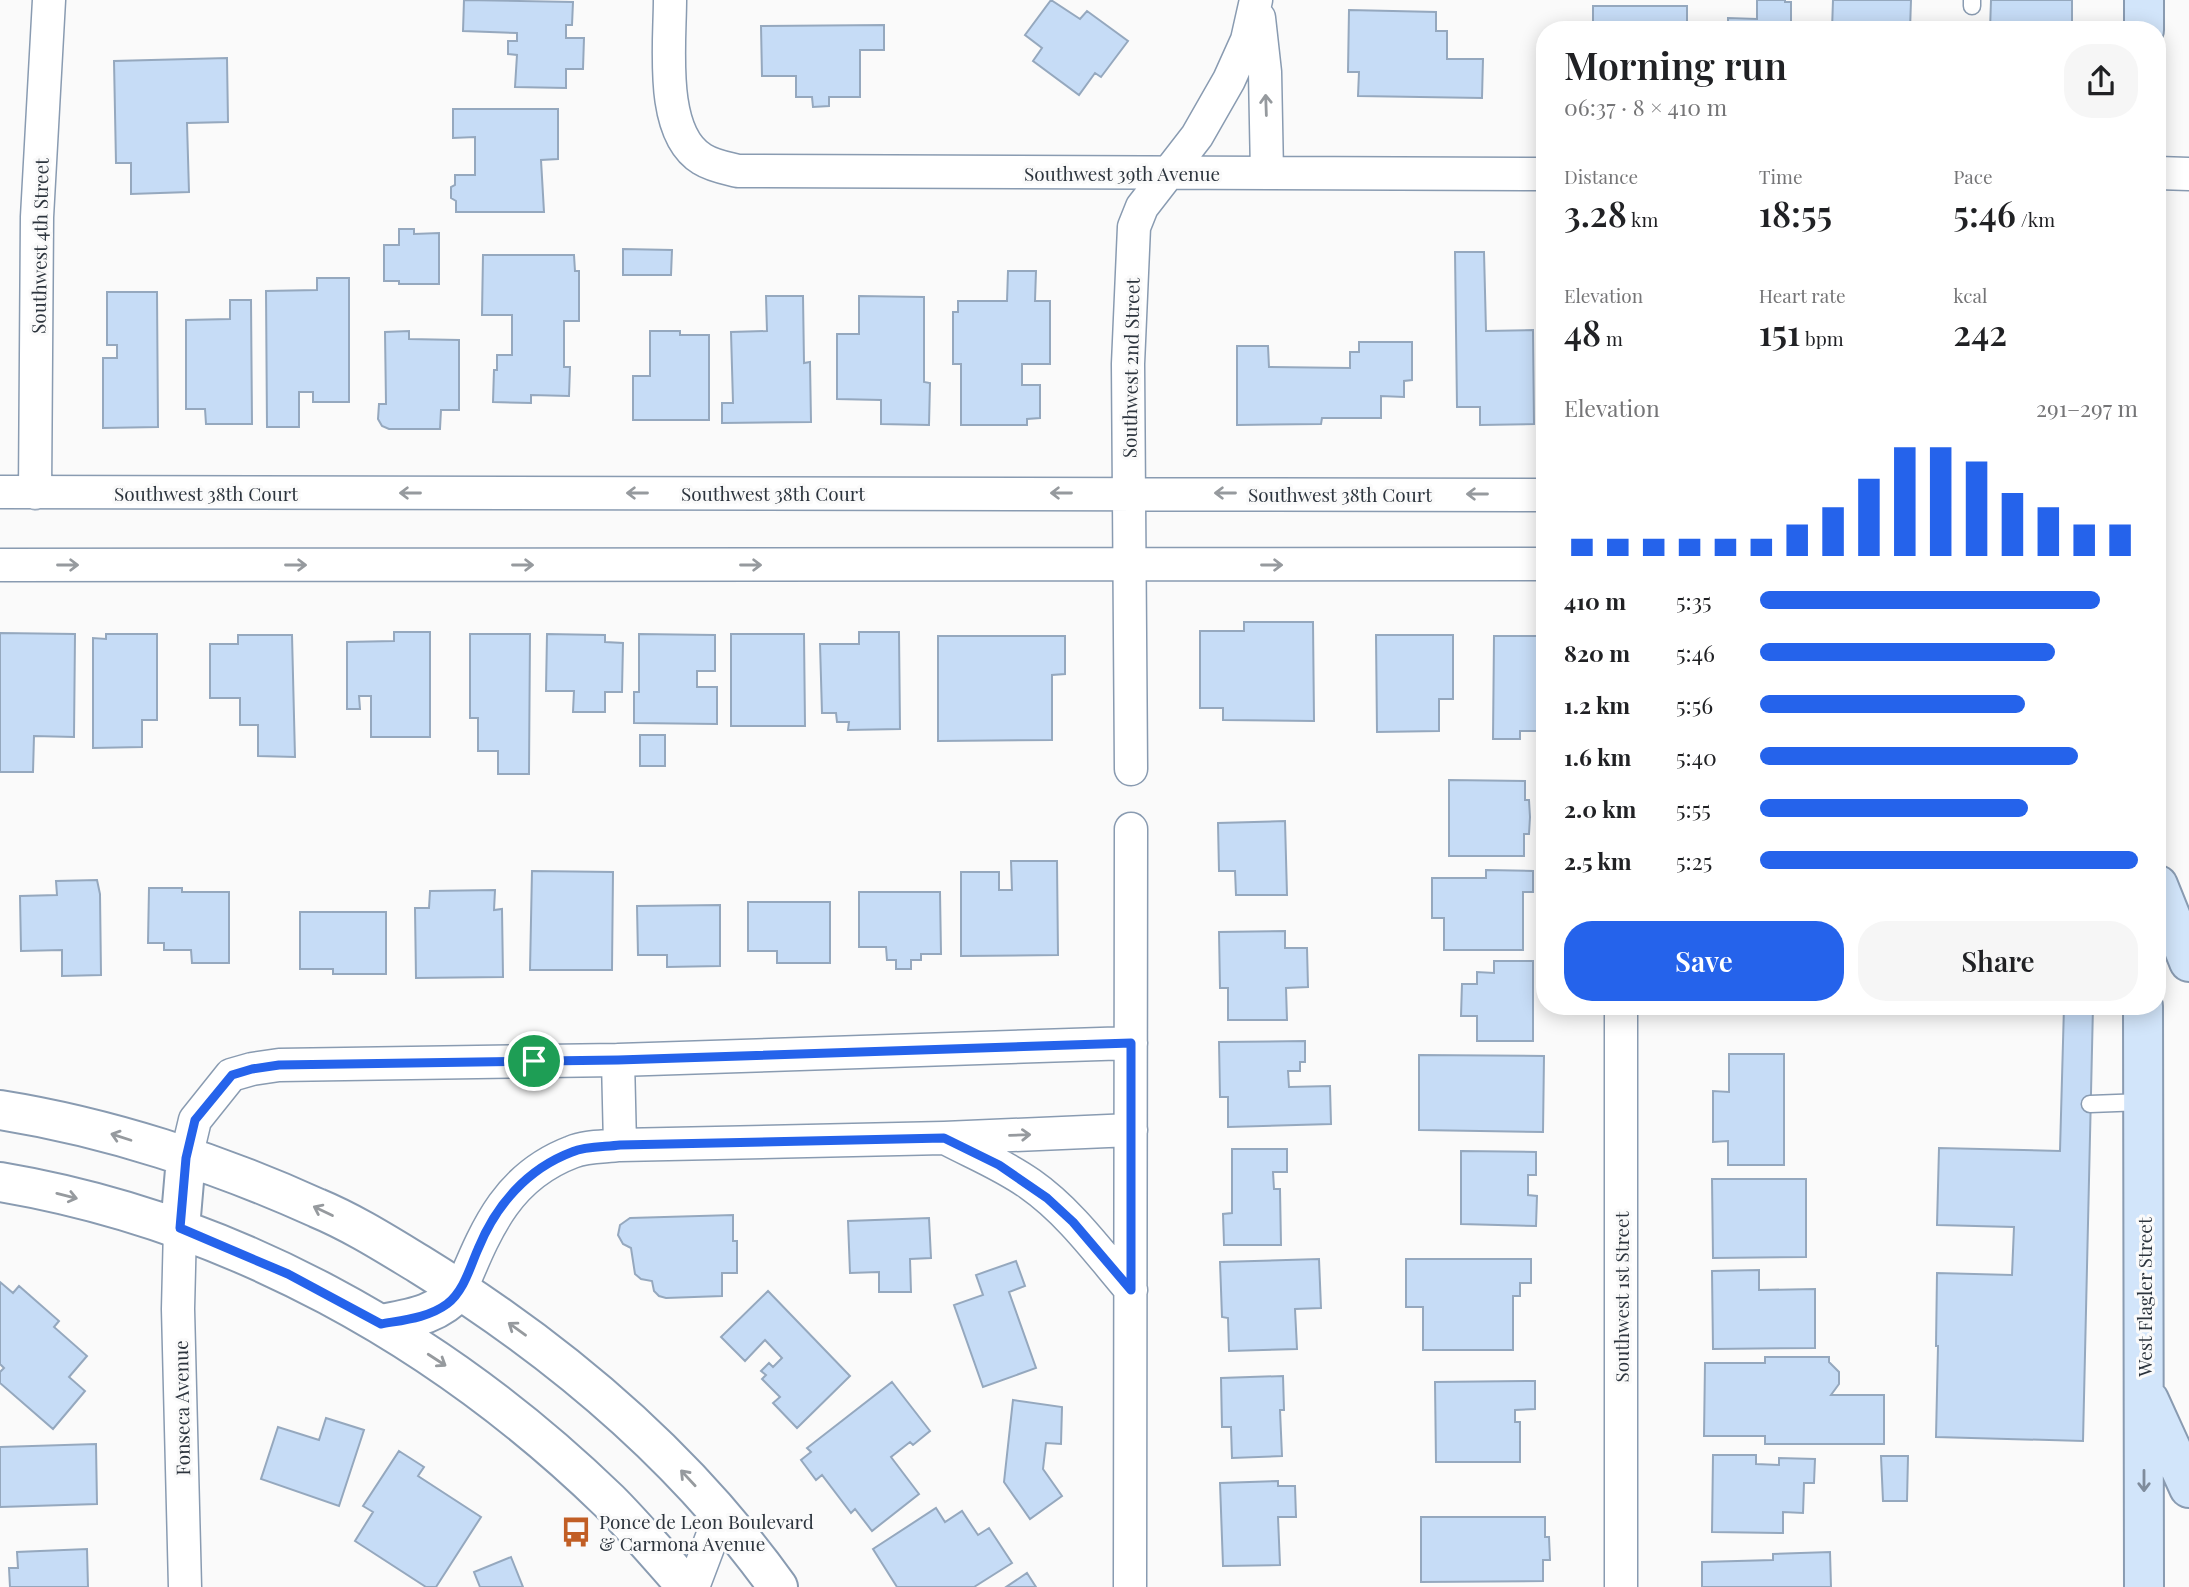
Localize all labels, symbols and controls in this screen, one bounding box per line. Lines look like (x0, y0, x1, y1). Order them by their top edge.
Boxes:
text: Morning run (1564, 39, 1787, 90)
button: share (2064, 44, 2138, 118)
text: 06:37 · 8 × 410 m (1564, 91, 1727, 122)
one-way arrow (1259, 94, 1272, 117)
street label: Southwest 4th Street (24, 158, 54, 334)
street label: Southwest 39th Avenue (1024, 160, 1220, 186)
text: Distance (1564, 163, 1638, 189)
text: Time (1759, 163, 1803, 189)
text: Pace (1953, 163, 1993, 189)
text: 3.28 (1564, 189, 1627, 236)
text: 18:55 (1759, 189, 1832, 236)
text: 5:46 (1953, 189, 2016, 236)
text: km (1627, 206, 1658, 232)
text: /km (2016, 206, 2055, 232)
street label: Southwest 2nd Street (1115, 277, 1145, 458)
text: Elevation (1564, 282, 1643, 308)
text: Heart rate (1759, 282, 1846, 308)
text: kcal (1953, 282, 1987, 308)
text: 48 (1564, 308, 1601, 355)
text: 151 (1759, 308, 1800, 355)
text: 242 (1953, 308, 2007, 355)
text: m (1601, 325, 1623, 351)
text: bpm (1800, 325, 1844, 351)
text: Elevation (1564, 392, 1660, 423)
text: 291–297 m (2036, 392, 2138, 423)
street label: Southwest 38th Court (114, 480, 298, 506)
street label: Southwest 38th Court (681, 480, 865, 506)
street label: Southwest 38th Court (1248, 481, 1432, 507)
one-way arrow (399, 486, 422, 500)
one-way arrow (626, 486, 649, 500)
one-way arrow (1050, 486, 1073, 500)
one-way arrow (1214, 486, 1237, 500)
one-way arrow (1466, 487, 1489, 501)
one-way arrow (56, 558, 79, 572)
one-way arrow (284, 558, 307, 572)
one-way arrow (511, 558, 534, 572)
one-way arrow (739, 558, 762, 572)
one-way arrow (1261, 558, 1284, 572)
text: 410 m (1564, 585, 1626, 616)
text: 5:35 (1676, 585, 1712, 616)
text: 820 m (1564, 637, 1630, 668)
text: 5:46 (1676, 637, 1715, 668)
text: 1.2 km (1564, 689, 1630, 720)
text: 5:56 (1676, 689, 1713, 720)
text: 1.6 km (1564, 741, 1631, 772)
text: 5:40 (1676, 741, 1717, 772)
text: 2.0 km (1564, 793, 1636, 824)
text: 5:55 (1676, 793, 1711, 824)
text: 2.5 km (1564, 845, 1631, 876)
text: 5:25 (1676, 845, 1712, 876)
button: Save (1564, 921, 1844, 1001)
button: Share (1858, 921, 2138, 1001)
pin (504, 1031, 564, 1091)
icon: arrive (515, 1042, 553, 1080)
one-way arrow (1008, 1128, 1031, 1141)
one-way arrow (110, 1129, 132, 1142)
one-way arrow (55, 1190, 78, 1204)
one-way arrow (313, 1203, 334, 1217)
street label: Southwest 1st Street (1608, 1211, 1634, 1382)
street label: West Flagler Street (2131, 1217, 2157, 1378)
one-way arrow (507, 1322, 526, 1337)
street label: Fonseca Avenue (167, 1340, 195, 1476)
one-way arrow (427, 1352, 446, 1367)
one-way arrow (680, 1469, 696, 1487)
one-way arrow (2137, 1469, 2151, 1492)
place label: Ponce de Leon Boulevard & Carmona Avenue (599, 1508, 814, 1556)
bus stop icon: Ponce de Leon Boulevard & Carmona Avenue (559, 1515, 593, 1549)

